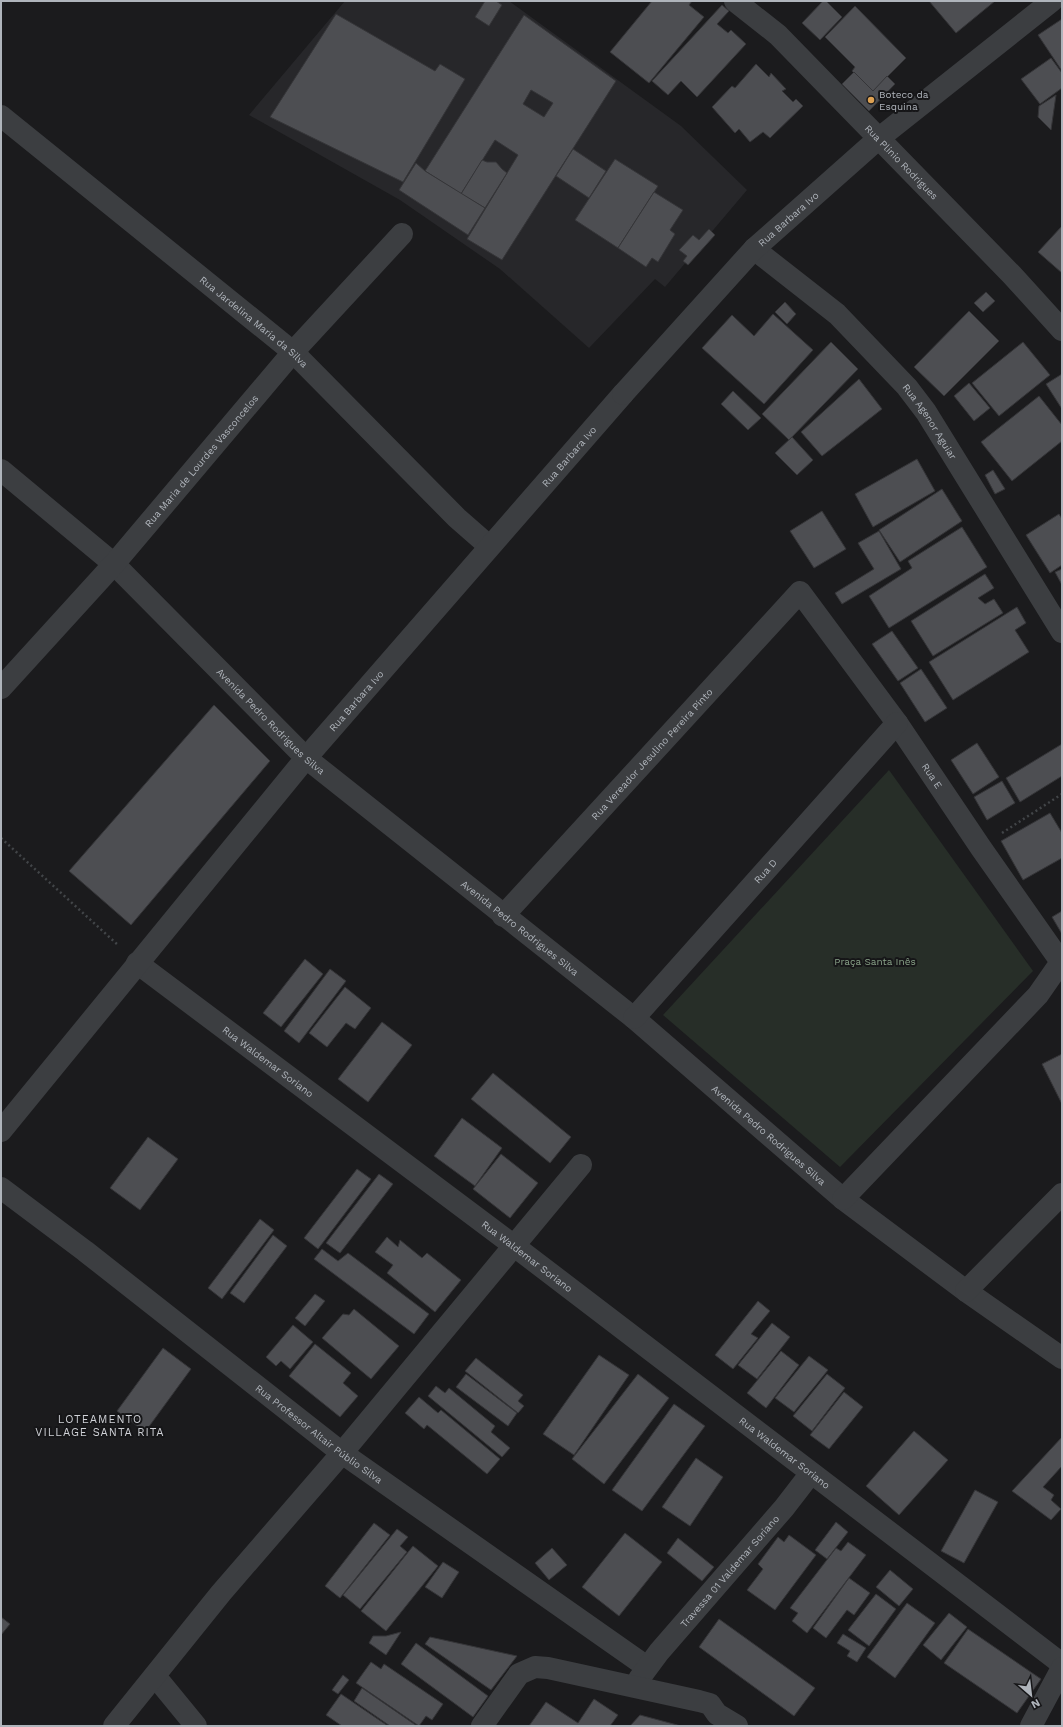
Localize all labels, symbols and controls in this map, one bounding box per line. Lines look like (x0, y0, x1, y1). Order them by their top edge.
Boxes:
place label: Boteco da Esquina (879, 89, 929, 112)
marker: Boteco da Esquina (866, 95, 876, 105)
street label: Rua Plinio Rodrigues (863, 123, 940, 202)
street label: Rua Barbara Ivo (756, 190, 821, 249)
street label: Rua Jardelina Maria da Silva (198, 274, 310, 370)
street label: Rua Agenor Aguiar (901, 382, 959, 461)
street label: Rua Maria de Lourdes Vasconcelos (143, 393, 261, 529)
street label: Rua Barbara Ivo (540, 424, 599, 489)
street label: Avenida Pedro Rodrigues Silva (214, 666, 327, 777)
street label: Rua Barbara Ivo (327, 668, 386, 733)
street label: Rua Vereador Jesulino Pereira Pinto (589, 686, 715, 822)
street label: Rua E (920, 761, 944, 791)
street label: Rua D (752, 857, 779, 886)
street label: Avenida Pedro Rodrigues Silva (459, 878, 581, 978)
park label: Praça Santa Inês (834, 956, 916, 967)
street label: Rua Waldemar Soriano (220, 1024, 316, 1099)
street label: Avenida Pedro Rodrigues Silva (709, 1083, 828, 1188)
street label: Rua Waldemar Soriano (479, 1219, 574, 1294)
street label: Rua Professor Altair Públio Silva (253, 1382, 385, 1486)
district label: LOTEAMENTO VILLAGE SANTA RITA (35, 1413, 165, 1439)
street label: Rua Waldemar Soriano (737, 1415, 832, 1491)
street label: Travessa 01 Valdemar Soriano (678, 1513, 781, 1629)
north arrow (1011, 1675, 1051, 1715)
text: N (1029, 1696, 1042, 1711)

